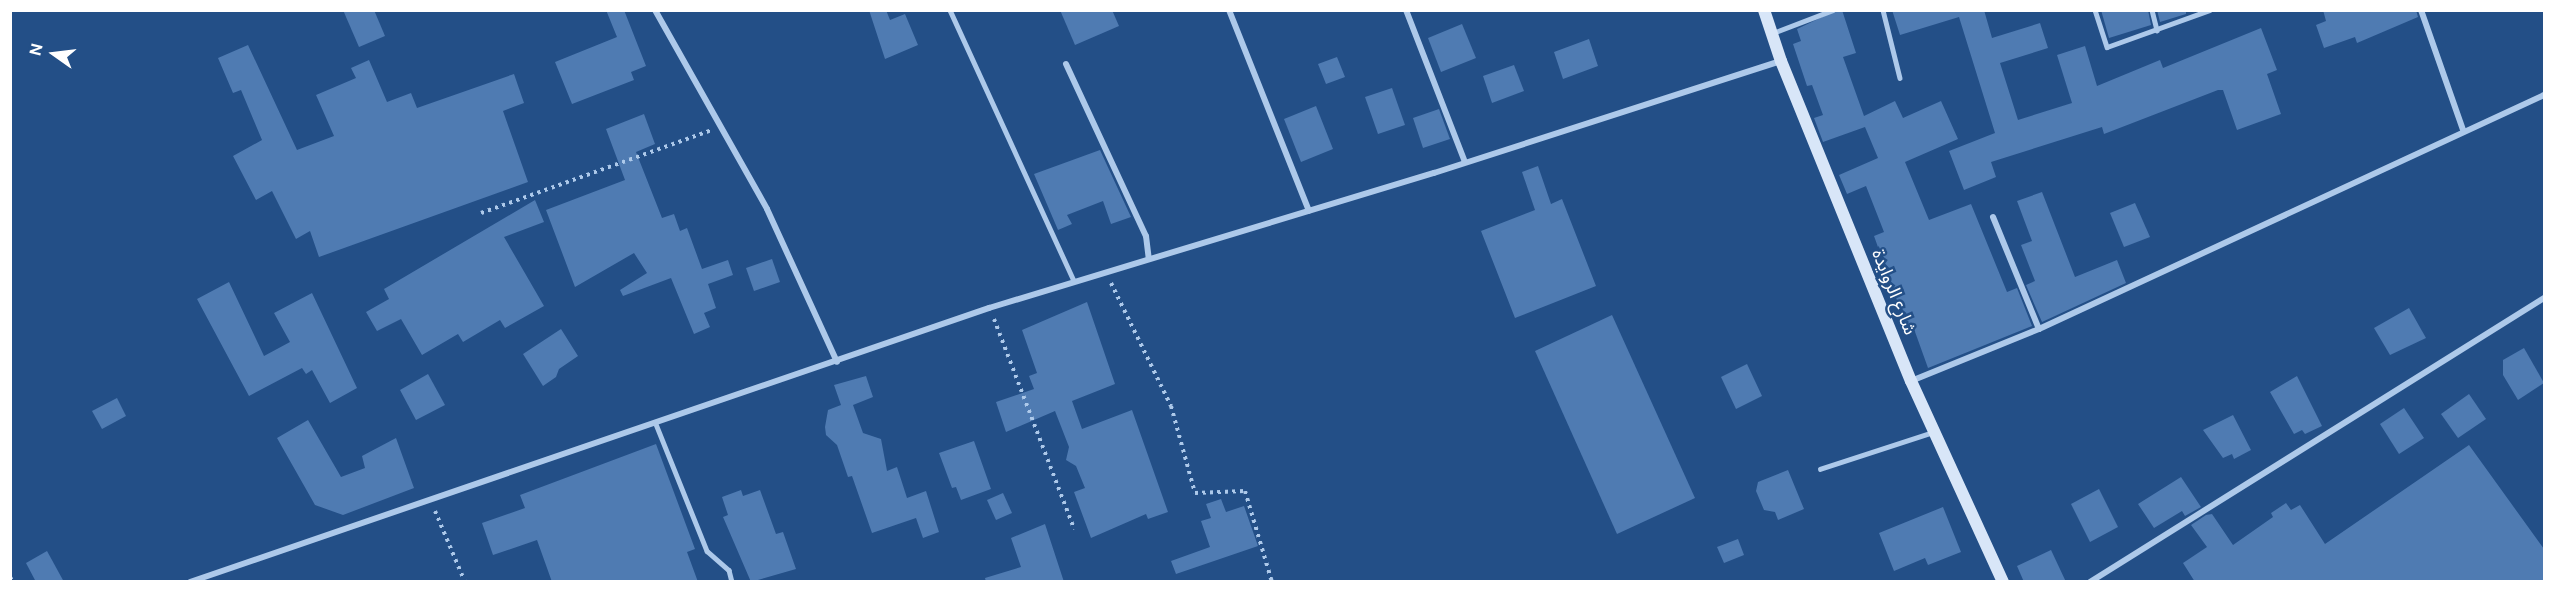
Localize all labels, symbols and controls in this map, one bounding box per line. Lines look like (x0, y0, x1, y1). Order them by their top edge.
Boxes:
north arrow (24, 24, 84, 84)
text: N (24, 41, 48, 58)
street label: شارع الروايدة (1867, 246, 1921, 338)

